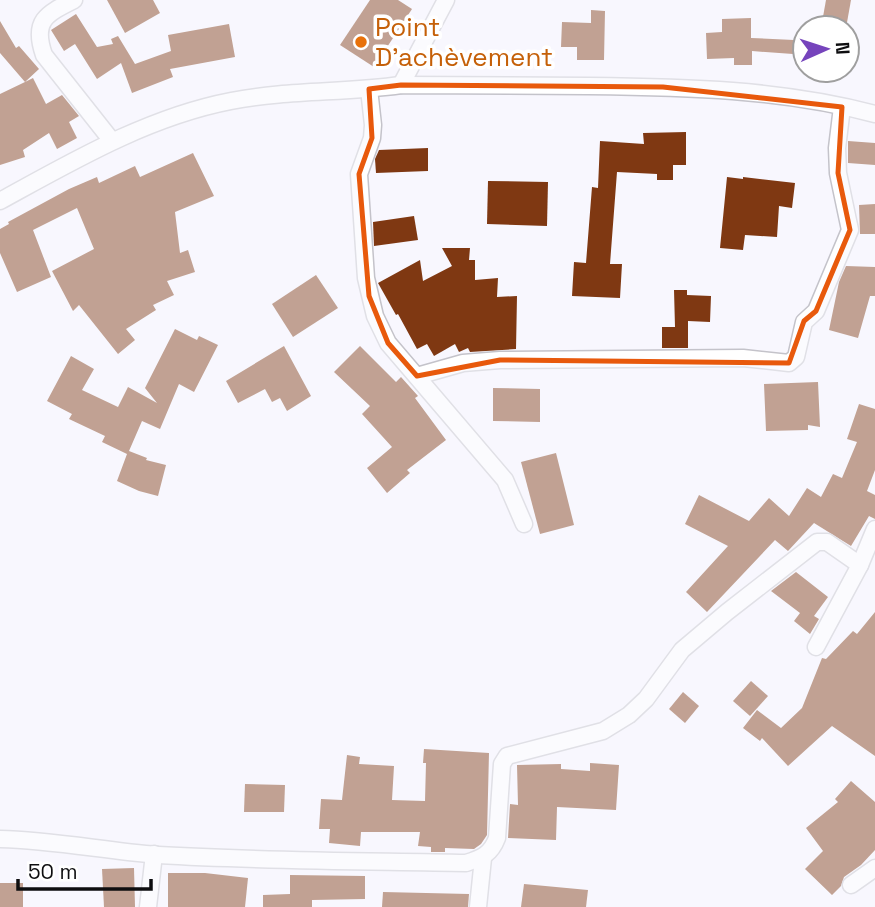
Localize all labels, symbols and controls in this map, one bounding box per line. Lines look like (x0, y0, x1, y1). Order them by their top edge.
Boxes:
place label: Point D’achèvement (375, 10, 553, 74)
north arrow (791, 14, 861, 84)
marker: Point D’achèvement (353, 34, 369, 50)
text: N (830, 41, 855, 55)
scale bar (18, 848, 150, 892)
text: 50 m (28, 858, 78, 885)

